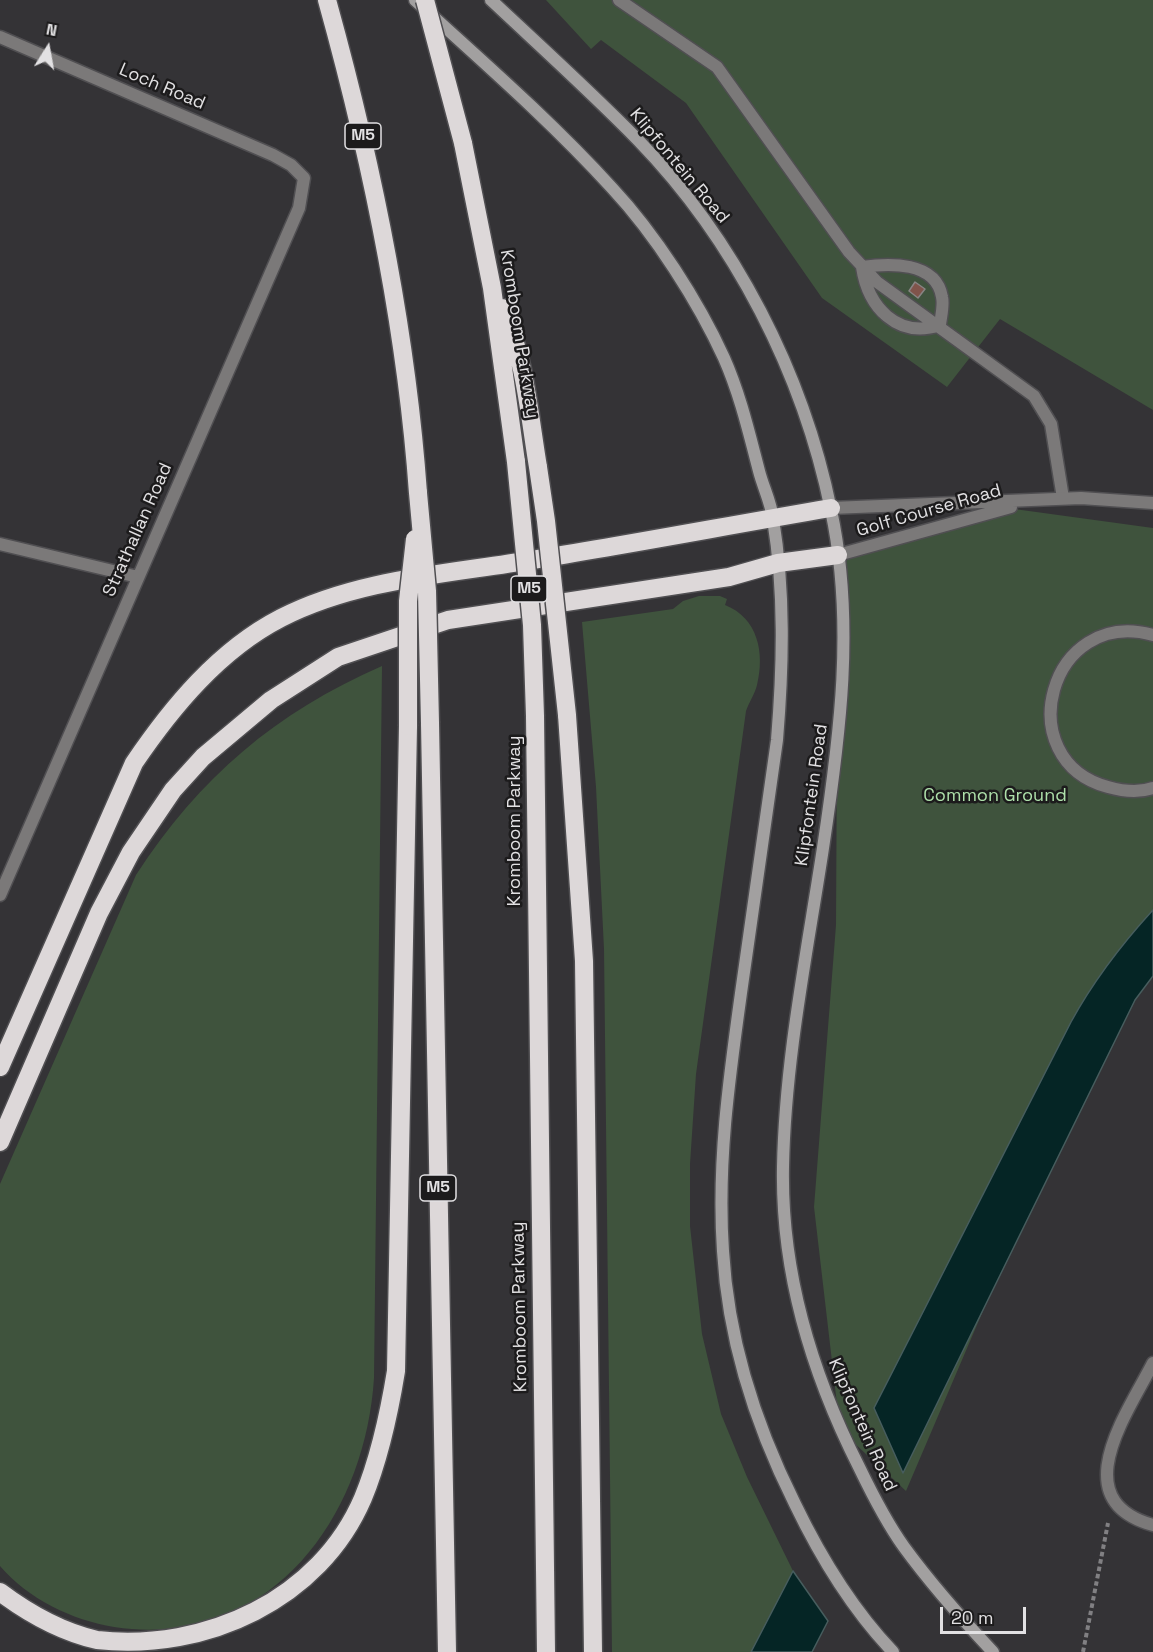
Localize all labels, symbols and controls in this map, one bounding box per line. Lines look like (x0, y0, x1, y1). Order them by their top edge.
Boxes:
north arrow (18, 18, 78, 78)
text: N (44, 19, 59, 41)
street label: Loch Road (116, 59, 208, 115)
street label: Klipfontein Road (625, 104, 733, 228)
road number: M5 (345, 123, 381, 149)
street label: Kromboom Parkway (495, 248, 543, 420)
street label: Strathallan Road (99, 460, 177, 600)
street label: Golf Course Road (854, 480, 1004, 542)
road number: M5 (511, 576, 547, 602)
street label: Klipfontein Road (791, 723, 833, 867)
street label: Kromboom Parkway (504, 736, 526, 906)
park label: Common Ground (923, 785, 1067, 807)
road number: M5 (420, 1175, 456, 1201)
street label: Kromboom Parkway (508, 1221, 532, 1393)
street label: Klipfontein Road (823, 1355, 901, 1495)
scale bar (943, 1595, 1028, 1633)
text: 20 m (951, 1606, 994, 1629)

